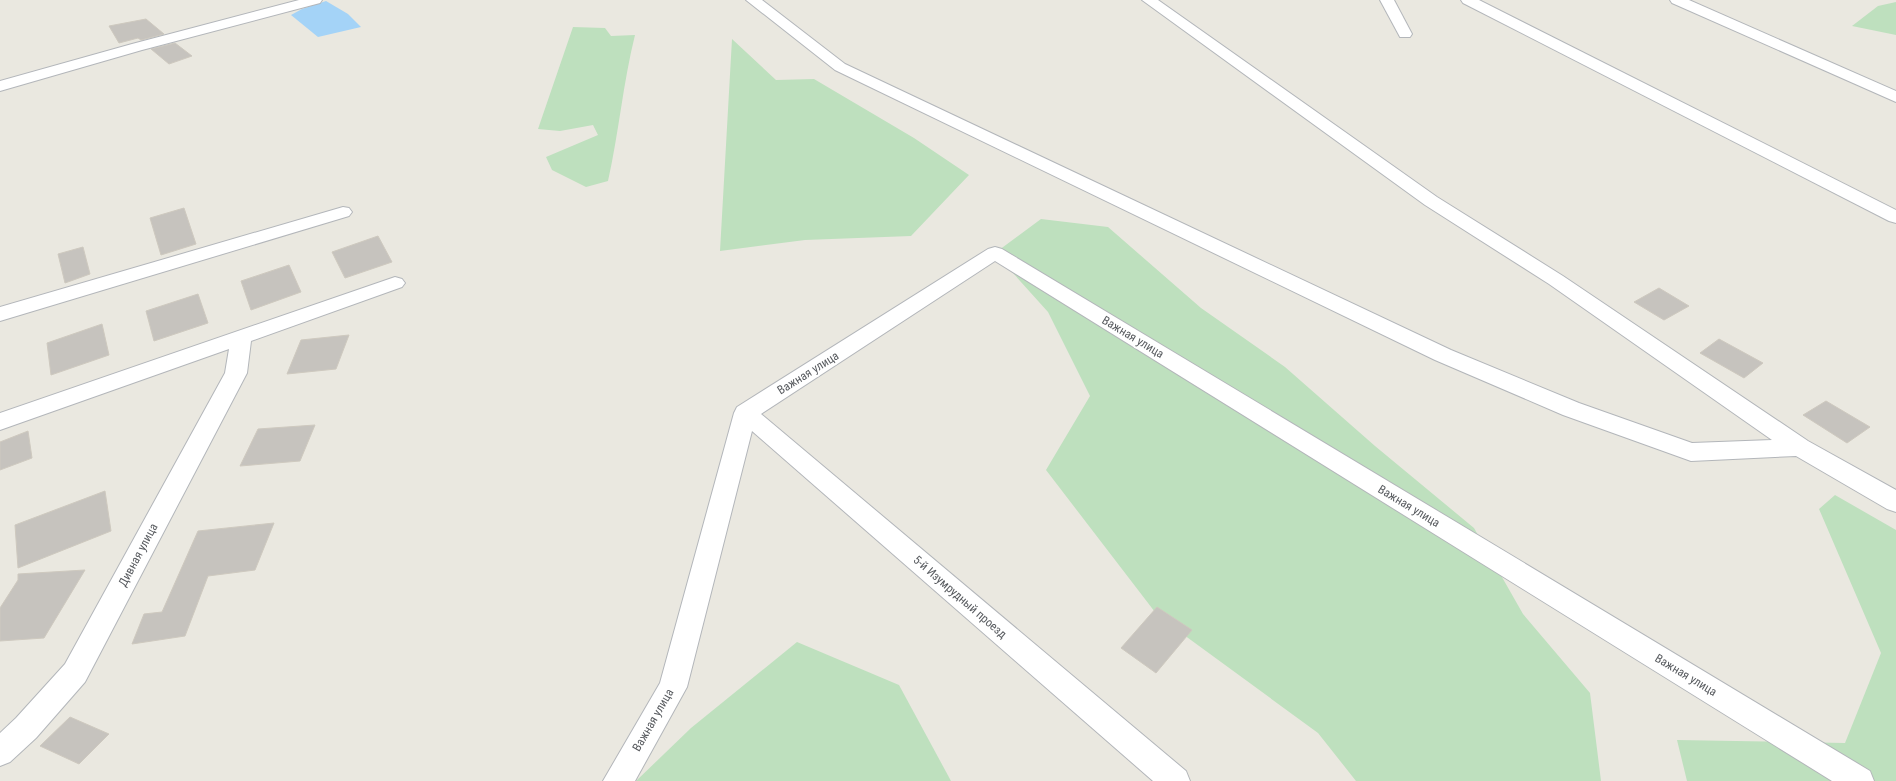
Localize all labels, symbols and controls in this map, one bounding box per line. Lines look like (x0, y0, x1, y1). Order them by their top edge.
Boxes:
street label: Важная улица (1100, 313, 1167, 361)
street label: Важная улица (775, 348, 841, 397)
street label: Важная улица (1376, 482, 1443, 530)
street label: Дивная улица (116, 521, 161, 589)
street label: 5-й Изумрудный проезд (911, 553, 1010, 642)
street label: Важная улица (1653, 651, 1720, 699)
street label: Важная улица (630, 686, 677, 754)

